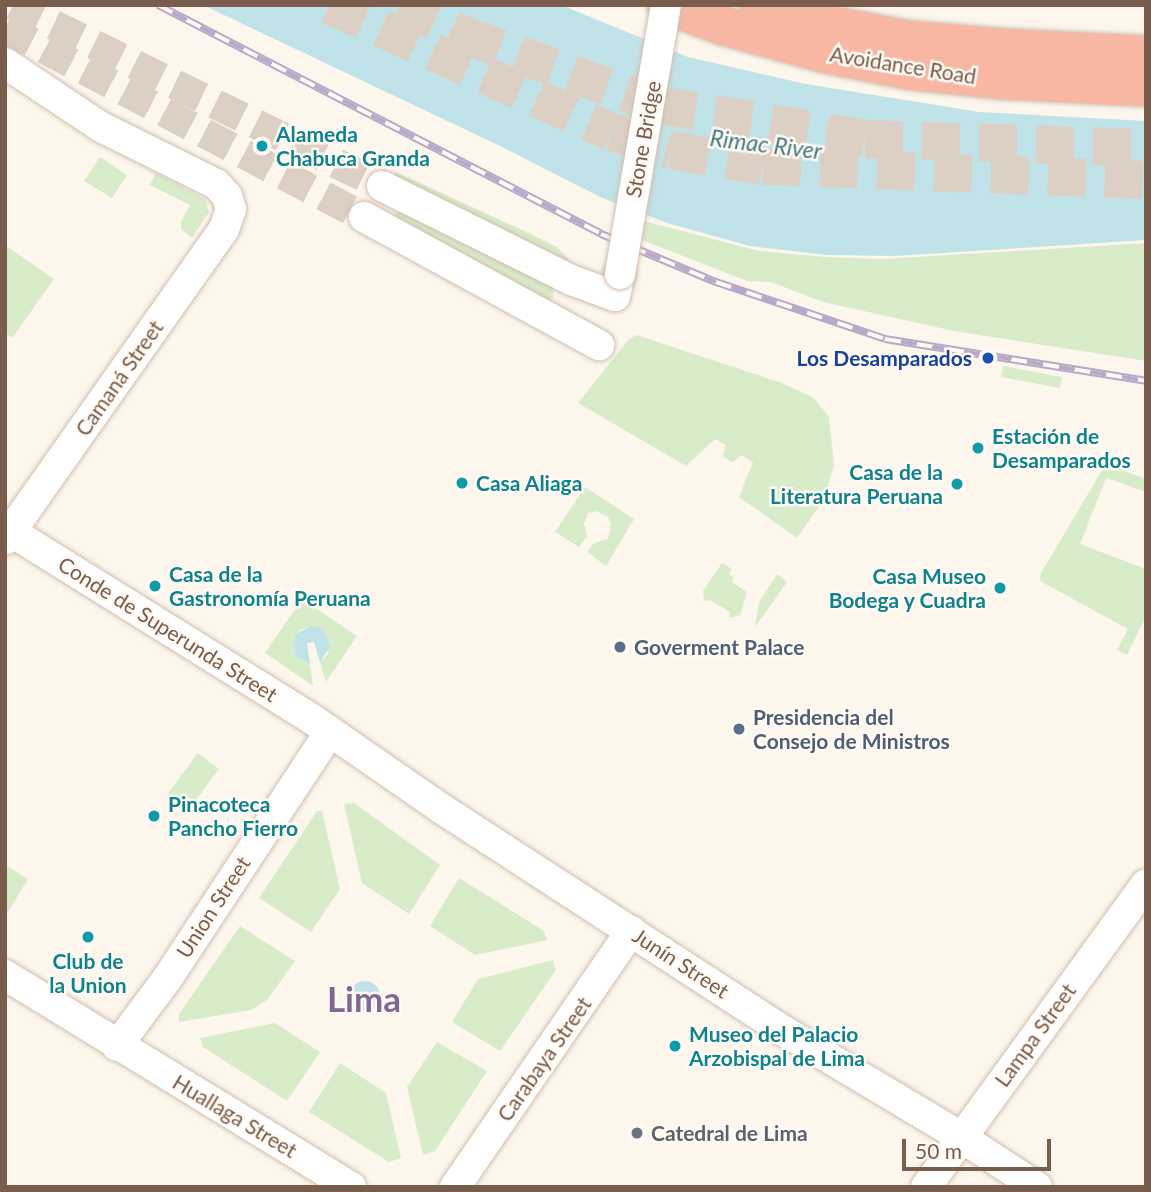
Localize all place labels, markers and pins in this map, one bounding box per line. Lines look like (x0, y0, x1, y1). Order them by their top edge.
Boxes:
place label: Alameda Chabuca Granda (276, 121, 430, 171)
marker: Alameda Chabuca Granda (254, 138, 270, 154)
place label: Los Desamparados (797, 345, 972, 371)
marker: Los Desamparados (978, 348, 998, 368)
place label: Estación de Desamparados (992, 423, 1131, 473)
marker: Estación de Desamparados (970, 440, 986, 456)
place label: Casa de la Literatura Peruana (770, 459, 943, 509)
place label: Casa Aliaga (476, 470, 583, 496)
marker: Casa Aliaga (454, 475, 470, 491)
marker: Casa de la Literatura Peruana (949, 476, 965, 492)
place label: Casa de la Gastronomía Peruana (169, 561, 371, 611)
place label: Casa Museo Bodega y Cuadra (828, 563, 986, 613)
marker: Casa de la Gastronomía Peruana (147, 578, 163, 594)
marker: Casa Museo Bodega y Cuadra (992, 580, 1008, 596)
place label: Goverment Palace (634, 634, 804, 660)
marker: Goverment Palace (612, 639, 628, 655)
place label: Presidencia del Consejo de Ministros (753, 704, 950, 754)
marker: Presidencia del Consejo de Ministros (731, 721, 747, 737)
place label: Pinacoteca Pancho Fierro (168, 791, 298, 841)
marker: Pinacoteca Pancho Fierro (146, 808, 162, 824)
marker: Club de la Union (80, 929, 96, 945)
place label: Club de la Union (49, 948, 127, 998)
place label: Museo del Palacio Arzobispal de Lima (689, 1021, 865, 1071)
marker: Museo del Palacio Arzobispal de Lima (667, 1038, 683, 1054)
place label: Catedral de Lima (651, 1120, 808, 1146)
marker: Catedral de Lima (629, 1125, 645, 1141)

